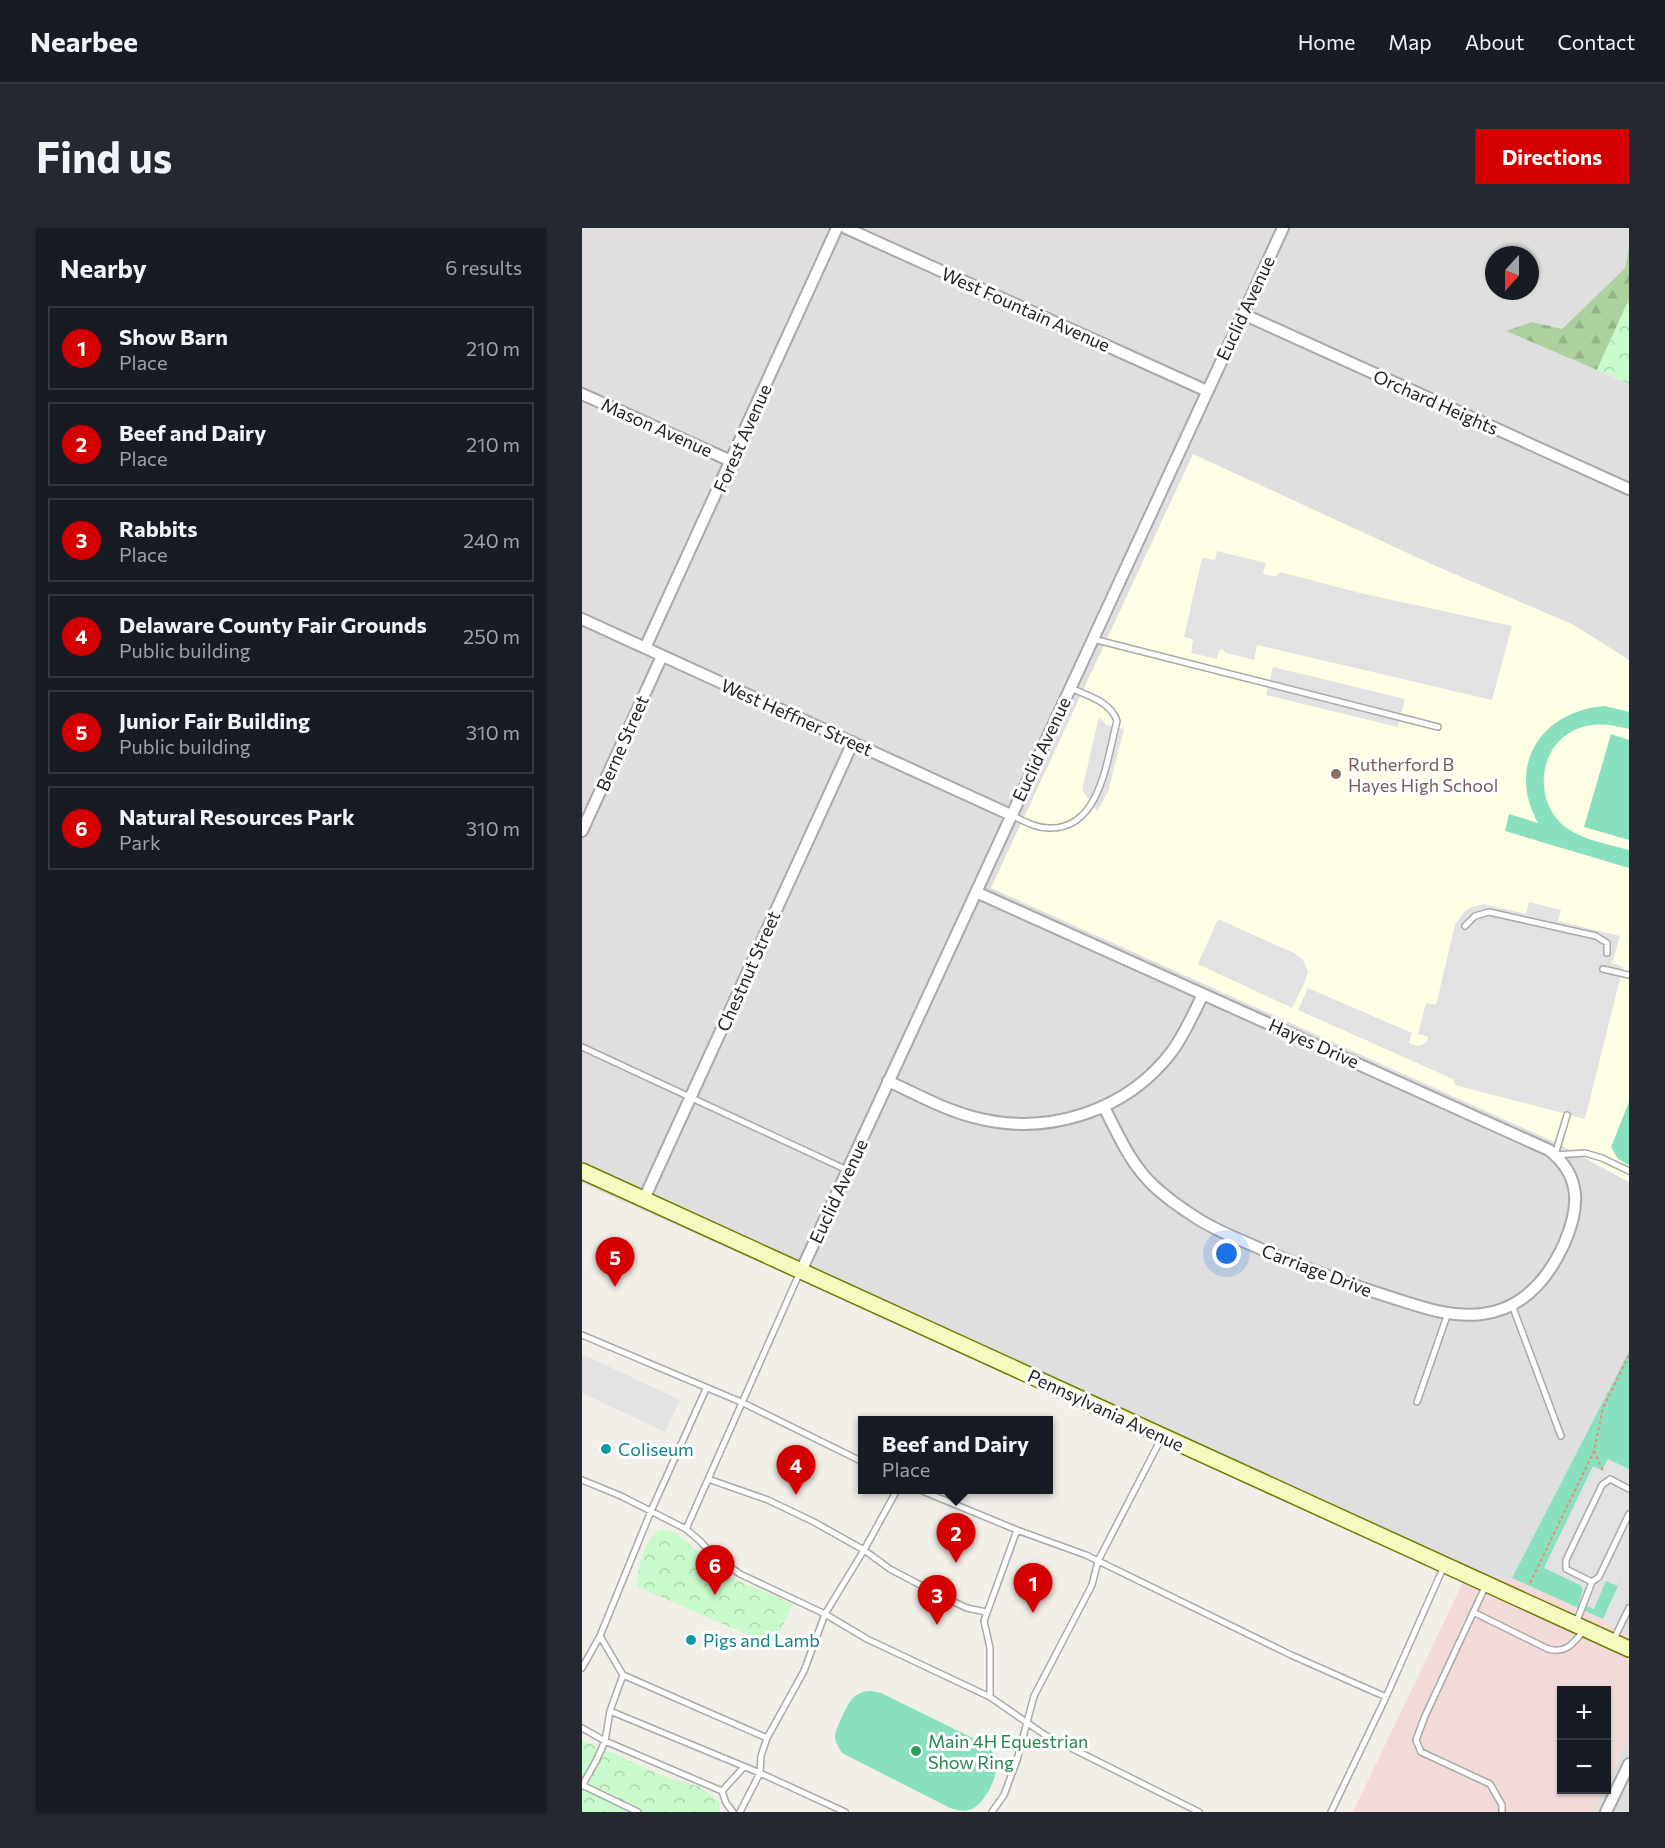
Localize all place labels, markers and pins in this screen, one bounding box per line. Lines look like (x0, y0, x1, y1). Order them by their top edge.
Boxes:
place label: Rutherford B Hayes High School (1348, 753, 1498, 796)
marker: Rutherford B Hayes High School (1329, 767, 1343, 781)
pin: 5 (596, 1238, 634, 1287)
place label: Coliseum (618, 1438, 694, 1460)
marker: Coliseum (599, 1442, 613, 1456)
pin: 4 (776, 1446, 816, 1495)
pin: 2 (936, 1514, 976, 1563)
pin: 6 (696, 1546, 734, 1595)
pin: 1 (1014, 1564, 1052, 1613)
pin: 3 (918, 1576, 956, 1625)
place label: Pigs and Lamb (703, 1629, 820, 1651)
marker: Pigs and Lamb (684, 1633, 698, 1647)
place label: Main 4H Equestrian Show Ring (928, 1730, 1088, 1773)
marker: Main 4H Equestrian Show Ring (909, 1744, 923, 1758)

